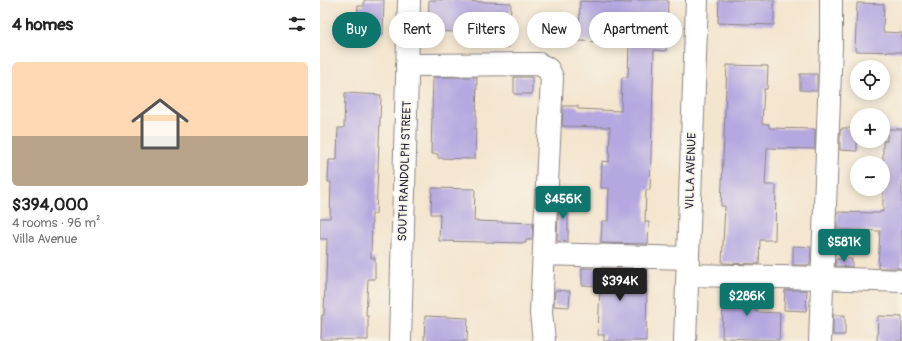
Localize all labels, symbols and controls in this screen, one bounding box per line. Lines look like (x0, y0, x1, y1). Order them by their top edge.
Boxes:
chip: Buy (332, 12, 381, 48)
chip: Rent (389, 12, 445, 48)
chip: Filters (453, 12, 519, 48)
chip: New (527, 12, 581, 48)
chip: Apartment (589, 12, 682, 48)
icon: filters (286, 13, 308, 35)
text: 4 homes (12, 14, 73, 35)
map controls (850, 60, 890, 196)
button: locate (850, 60, 890, 100)
icon: home (124, 88, 196, 160)
street label: SOUTH RANDOLPH STREET (395, 100, 415, 242)
button: + (850, 108, 890, 148)
street label: VILLA AVENUE (682, 132, 700, 210)
button: − (850, 156, 890, 196)
pin: $456K (535, 186, 591, 220)
text: $456K (544, 191, 582, 207)
text: $394,000 (12, 194, 88, 215)
text: 4 rooms · 96 m² (12, 215, 100, 231)
pin: $581K (816, 229, 872, 263)
text: Villa Avenue (12, 231, 77, 247)
text: $581K (827, 234, 861, 250)
pin: $394K (592, 268, 648, 302)
text: $394K (602, 273, 638, 289)
pin: $286K (719, 283, 775, 317)
text: $286K (729, 288, 765, 304)

